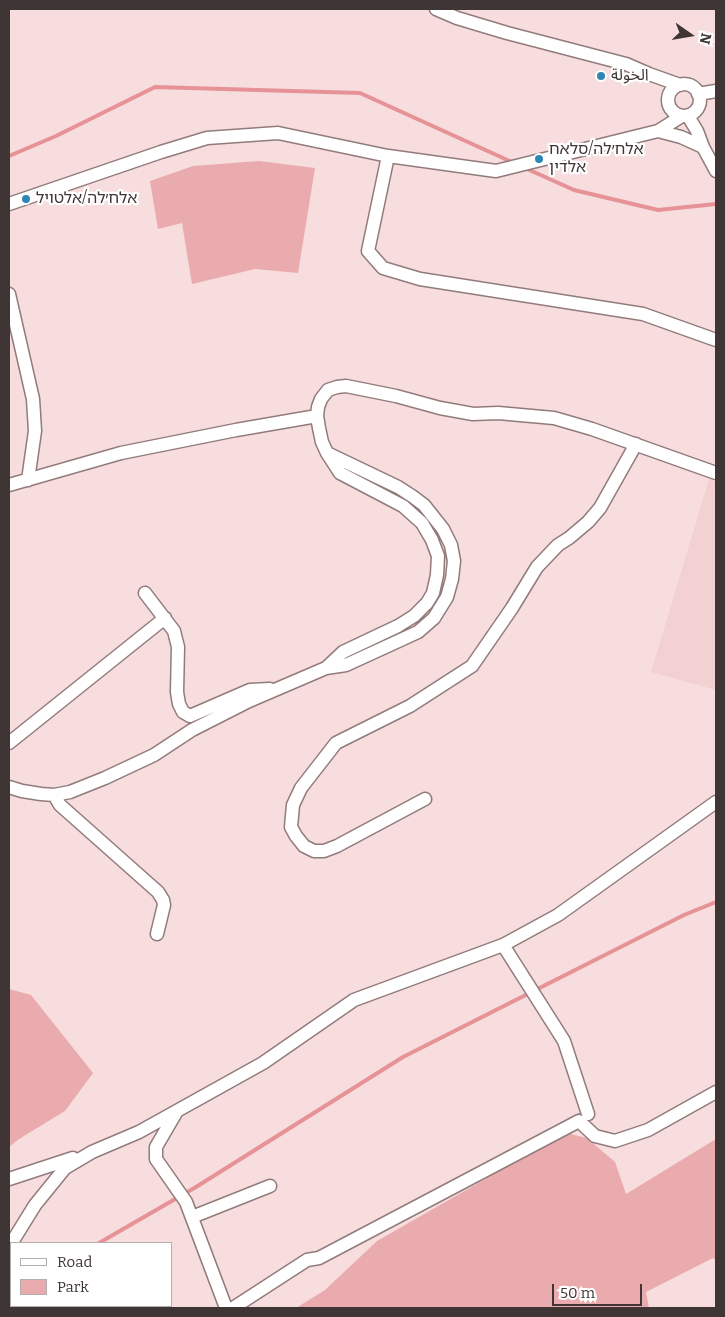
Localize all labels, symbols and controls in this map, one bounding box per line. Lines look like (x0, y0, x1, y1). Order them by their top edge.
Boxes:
north arrow (665, 10, 715, 60)
text: N (696, 31, 715, 46)
place label: الخولة (611, 66, 649, 86)
marker: الخولة (595, 70, 607, 82)
place label: אלח׳לה/סלאח אלדין (549, 140, 644, 178)
marker: אלח׳לה/סלאח אלדין (533, 153, 545, 165)
place label: אלח׳לה/אלטויל (36, 189, 137, 209)
marker: אלח׳לה/אלטויל (20, 193, 32, 205)
legend (10, 1242, 172, 1307)
text: Road (57, 1253, 92, 1271)
scale bar (555, 1274, 645, 1306)
text: Park (57, 1278, 89, 1296)
text: 50 m (560, 1284, 595, 1302)

